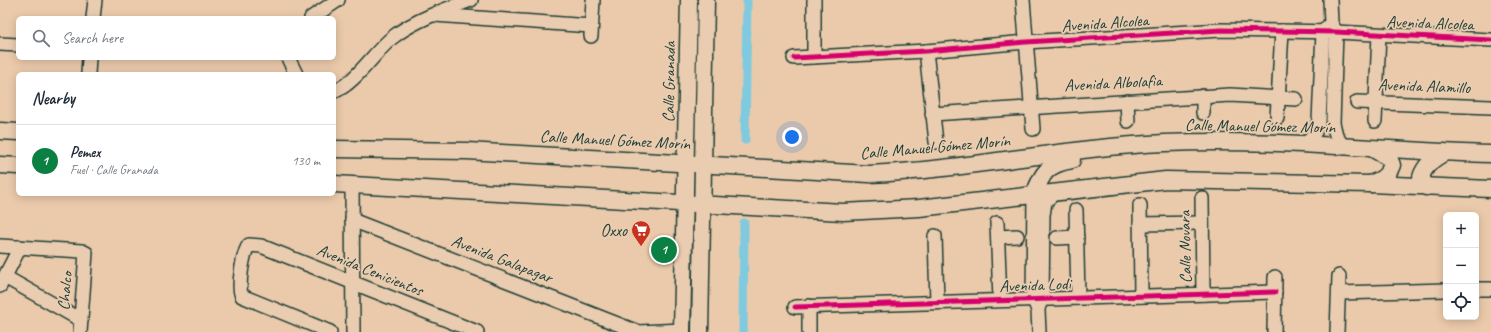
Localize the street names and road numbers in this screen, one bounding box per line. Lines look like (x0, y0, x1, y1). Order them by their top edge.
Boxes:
street label: Avenida Alcolea (1061, 9, 1151, 37)
street label: Avenida Alcolea (1386, 11, 1476, 35)
street label: Calle Granada (658, 40, 680, 123)
street label: Avenida Albolafia (1064, 70, 1164, 96)
street label: Avenida Alamillo (1377, 74, 1472, 98)
street label: Calle Manuel Gómez Morín (1185, 114, 1337, 138)
street label: Calle Manuel Gómez Morín (539, 126, 692, 154)
street label: Calle Manuel Gómez Morín (859, 130, 1012, 164)
street label: Calle Novara (1174, 209, 1196, 283)
street label: Avenida Galapagar (448, 230, 557, 289)
street label: Avenida Cenicientos (314, 239, 427, 301)
street label: Chalco (53, 269, 77, 311)
street label: Avenida Lodi (999, 273, 1073, 297)

